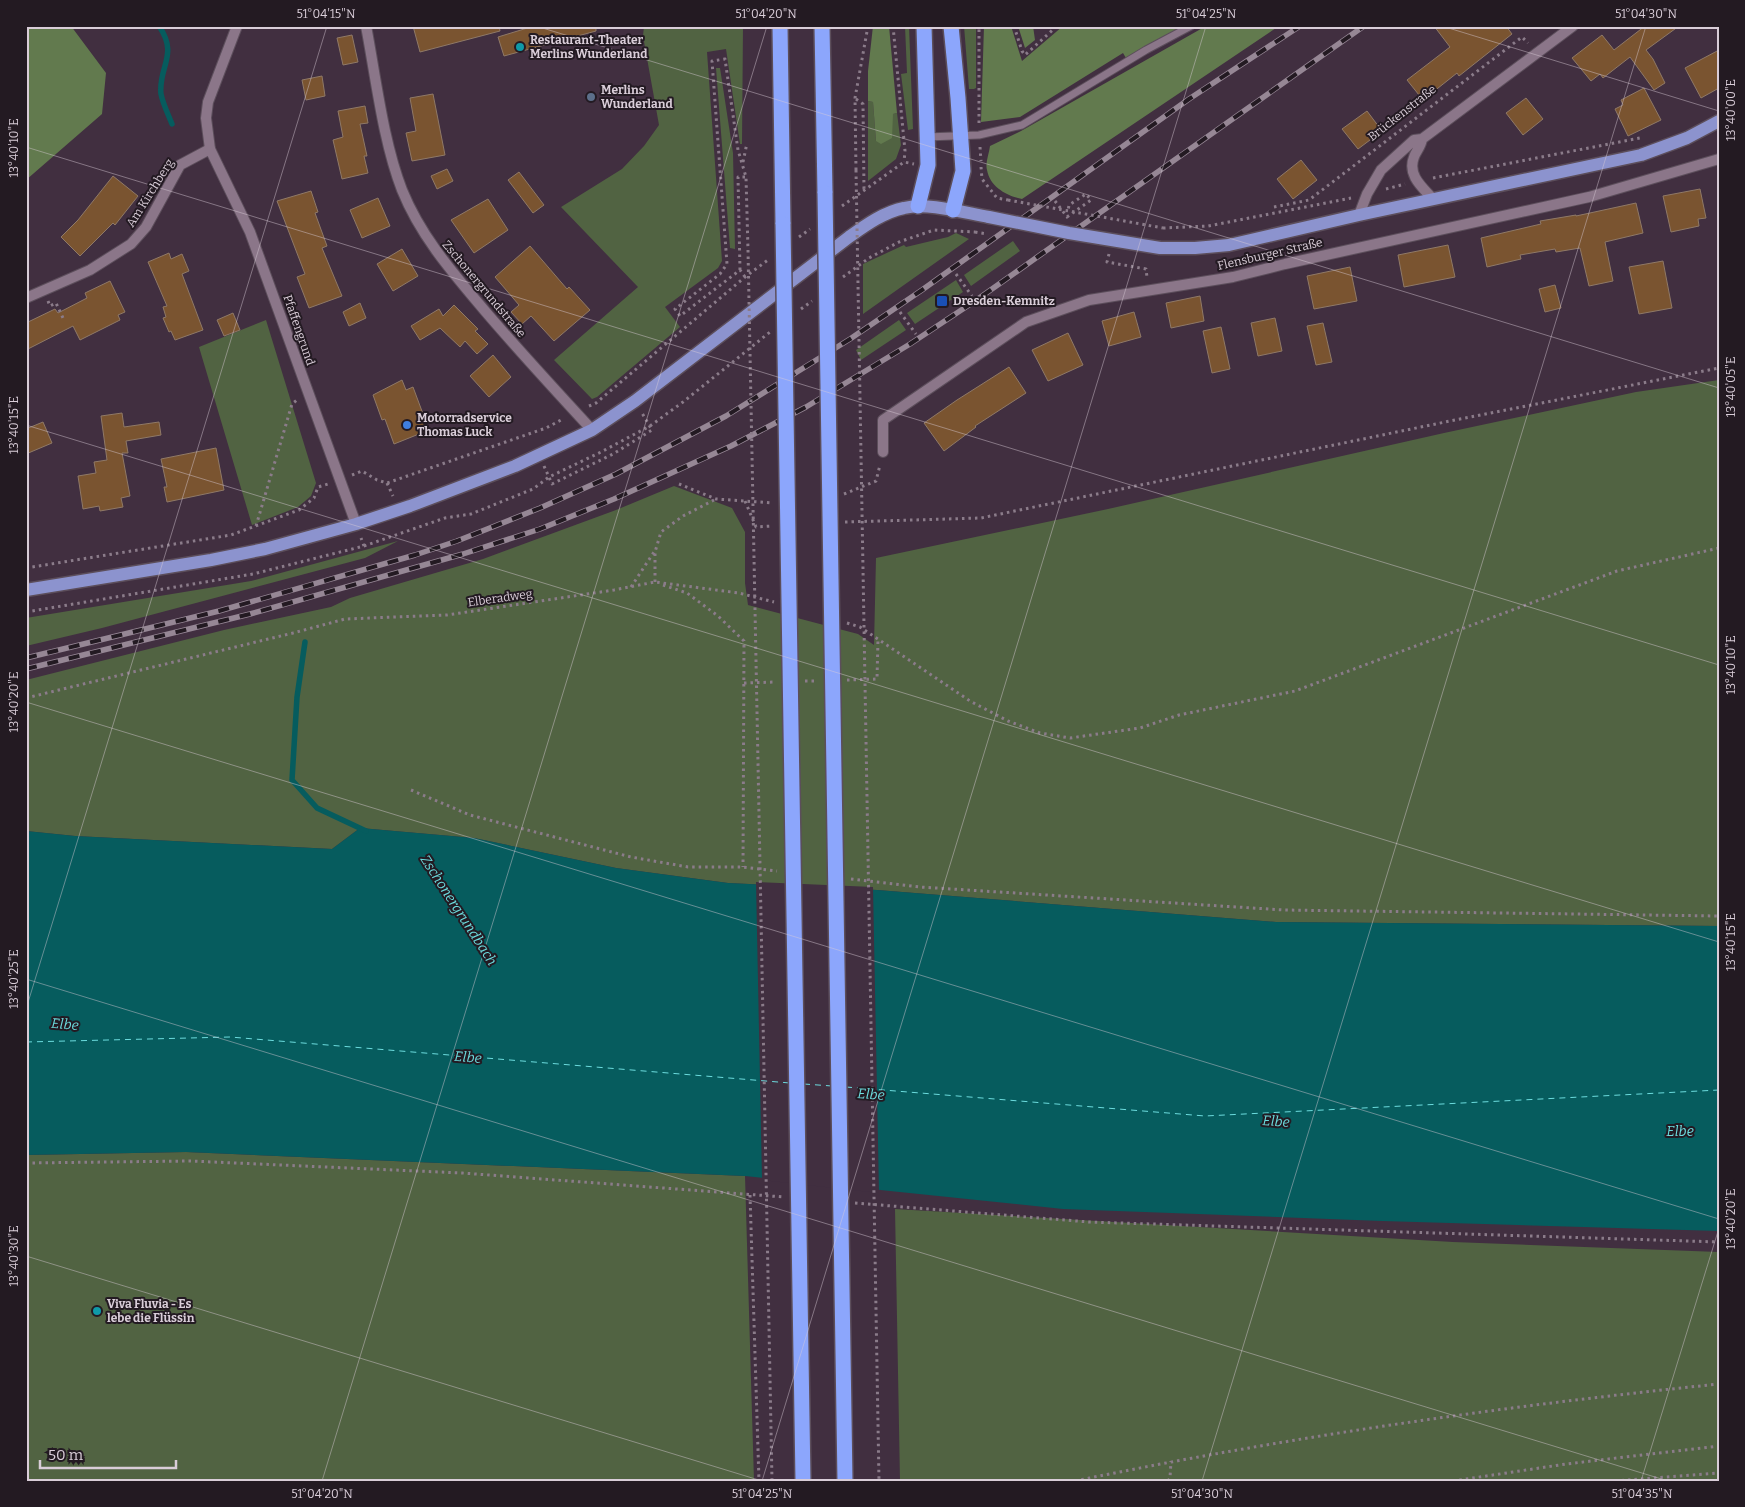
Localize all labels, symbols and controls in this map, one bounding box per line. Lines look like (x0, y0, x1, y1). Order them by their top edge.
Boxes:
text: 51°04'15"N (297, 7, 356, 21)
text: 51°04'20"N (735, 7, 797, 21)
text: 51°04'25"N (1176, 7, 1237, 21)
text: 51°04'30"N (1615, 7, 1678, 21)
place label: Restaurant-Theater Merlins Wunderland (530, 33, 648, 61)
marker: Restaurant-Theater Merlins Wunderland (514, 41, 526, 53)
text: 13°40'00"E (1724, 79, 1738, 141)
street label: Brückenstraße (1365, 82, 1439, 144)
place label: Merlins Wunderland (601, 83, 673, 111)
marker: Merlins Wunderland (585, 91, 597, 103)
text: 13°40'10"E (7, 118, 21, 178)
street label: Am Kirchberg (123, 156, 177, 230)
street label: Flensburger Straße (1216, 235, 1324, 273)
street label: Zschonergrundstraße (439, 238, 529, 340)
street label: Pfaffengrund (280, 293, 318, 367)
marker: Dresden-Kemnitz (935, 294, 949, 308)
place label: Dresden-Kemnitz (953, 294, 1055, 308)
text: 13°40'05"E (1724, 357, 1738, 417)
text: 13°40'15"E (7, 396, 21, 454)
place label: Motorradservice Thomas Luck (417, 411, 512, 439)
marker: Motorradservice Thomas Luck (401, 419, 413, 431)
street label: Elberadweg (467, 586, 534, 609)
text: 13°40'10"E (1724, 635, 1738, 695)
text: 13°40'20"E (7, 672, 21, 732)
water label: Zschonergrundbach (417, 852, 501, 969)
text: 13°40'15"E (1724, 913, 1738, 971)
text: 13°40'25"E (7, 949, 21, 1009)
water label: Elbe (51, 1015, 79, 1034)
water label: Elbe (454, 1048, 482, 1067)
water label: Elbe (857, 1085, 885, 1104)
water label: Elbe (1262, 1112, 1290, 1131)
water label: Elbe (1666, 1123, 1694, 1140)
text: 13°40'20"E (1724, 1189, 1738, 1249)
text: 13°40'30"E (7, 1225, 21, 1287)
place label: Viva Fluvia - Es lebe die Flüssin (107, 1297, 195, 1325)
marker: Viva Fluvia - Es lebe die Flüssin (91, 1305, 103, 1317)
scale bar (40, 1437, 176, 1469)
text: 50 m (48, 1446, 84, 1464)
text: 51°04'20"N (291, 1487, 353, 1501)
text: 51°04'25"N (732, 1487, 793, 1501)
text: 51°04'30"N (1171, 1487, 1234, 1501)
text: 51°04'35"N (1612, 1487, 1673, 1501)

